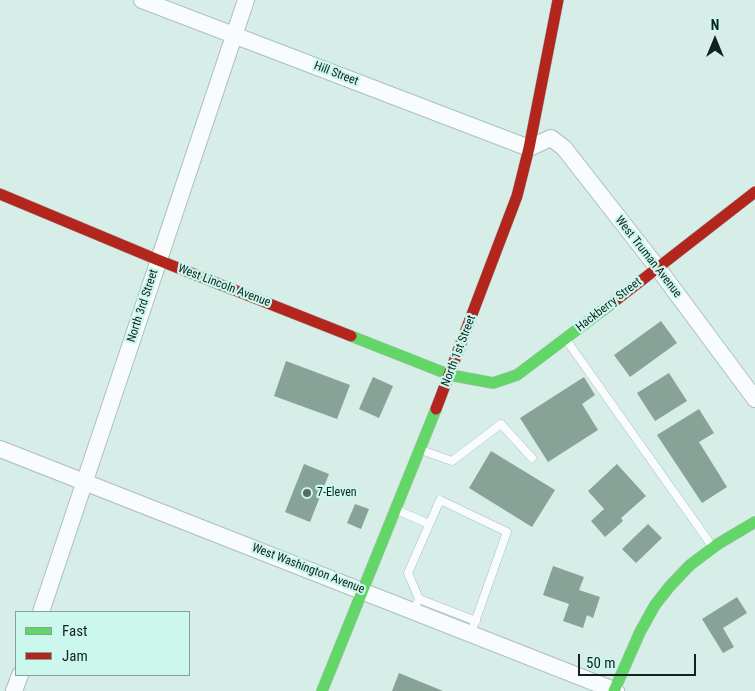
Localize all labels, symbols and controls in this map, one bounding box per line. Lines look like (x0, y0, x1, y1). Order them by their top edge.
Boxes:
north arrow (690, 15, 740, 65)
text: N (711, 17, 719, 33)
street label: Hill Street (312, 59, 360, 89)
street label: West Truman Avenue (612, 213, 684, 301)
street label: West Lincoln Avenue (176, 262, 272, 310)
street label: North 3rd Street (124, 268, 162, 344)
street label: Hackberry Street (573, 275, 645, 335)
street label: North 1st Street (439, 313, 479, 389)
place label: 7-Eleven (317, 486, 357, 500)
marker: 7-Eleven (301, 487, 313, 499)
street label: West Washington Avenue (250, 541, 366, 597)
legend (15, 611, 190, 676)
text: Fast (62, 622, 87, 640)
scale bar (580, 644, 698, 676)
text: Jam (62, 647, 88, 665)
text: 50 m (586, 654, 616, 672)

